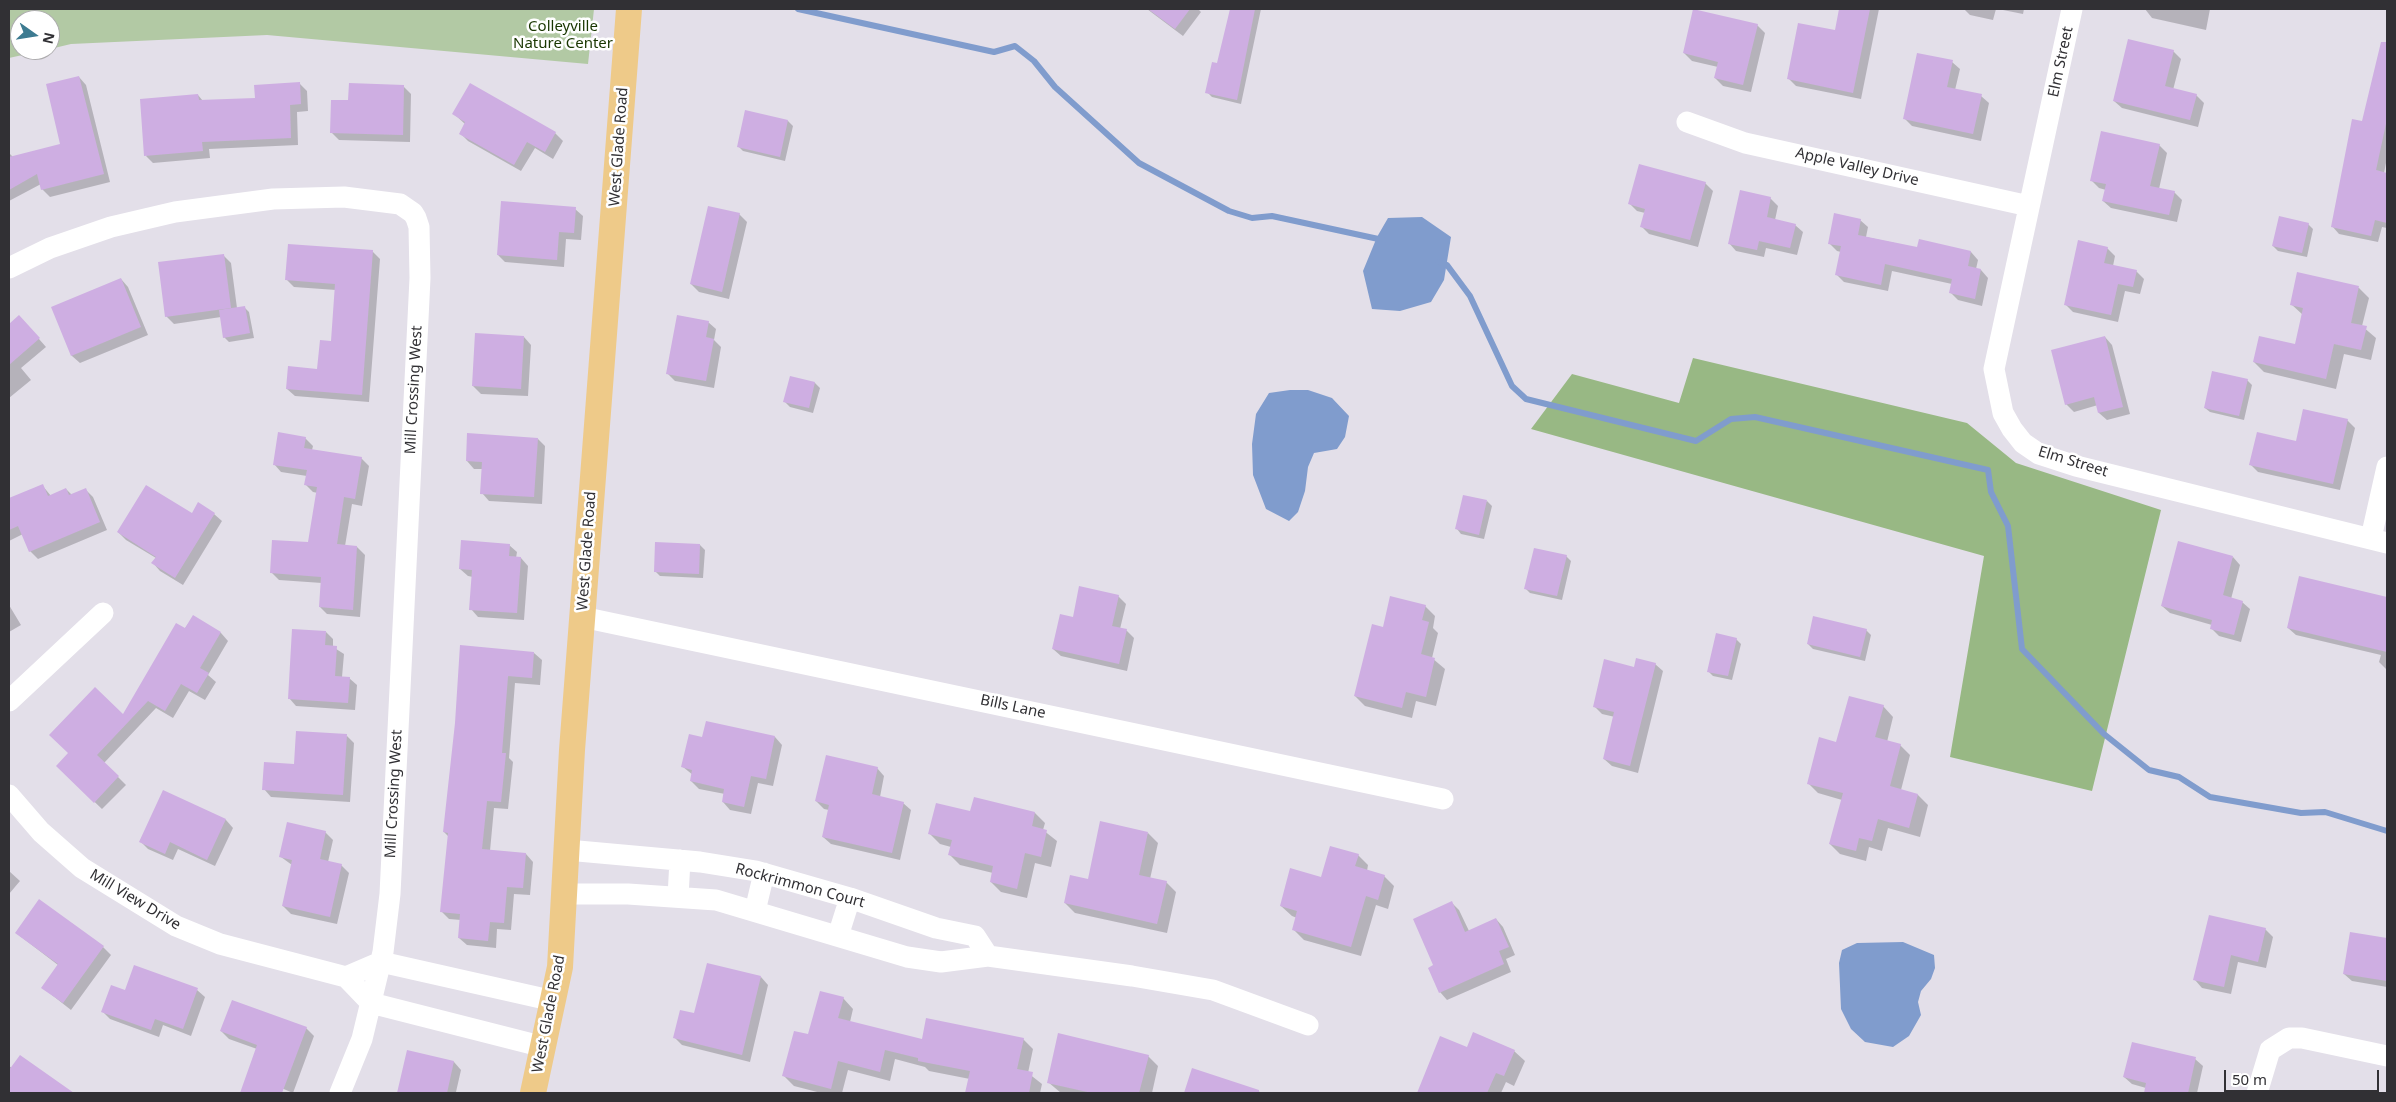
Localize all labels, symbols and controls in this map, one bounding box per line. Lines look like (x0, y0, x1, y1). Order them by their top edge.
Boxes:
north arrow (10, 10, 60, 60)
park label: Colleyville Nature Center (513, 18, 613, 53)
street label: Elm Street (2045, 25, 2077, 99)
text: N (39, 31, 60, 46)
street label: West Glade Road (606, 87, 632, 207)
street label: Apple Valley Drive (1794, 144, 1920, 190)
street label: Mill Crossing West (402, 325, 426, 455)
street label: Elm Street (2036, 443, 2110, 481)
street label: West Glade Road (574, 491, 600, 611)
street label: Bills Lane (979, 691, 1047, 723)
street label: Mill Crossing West (382, 729, 406, 859)
street label: Rockrimmon Court (733, 860, 867, 912)
street label: Mill View Drive (86, 866, 184, 934)
street label: West Glade Road (529, 954, 569, 1074)
scale bar (2226, 1060, 2381, 1092)
text: 50 m (2232, 1069, 2267, 1089)

